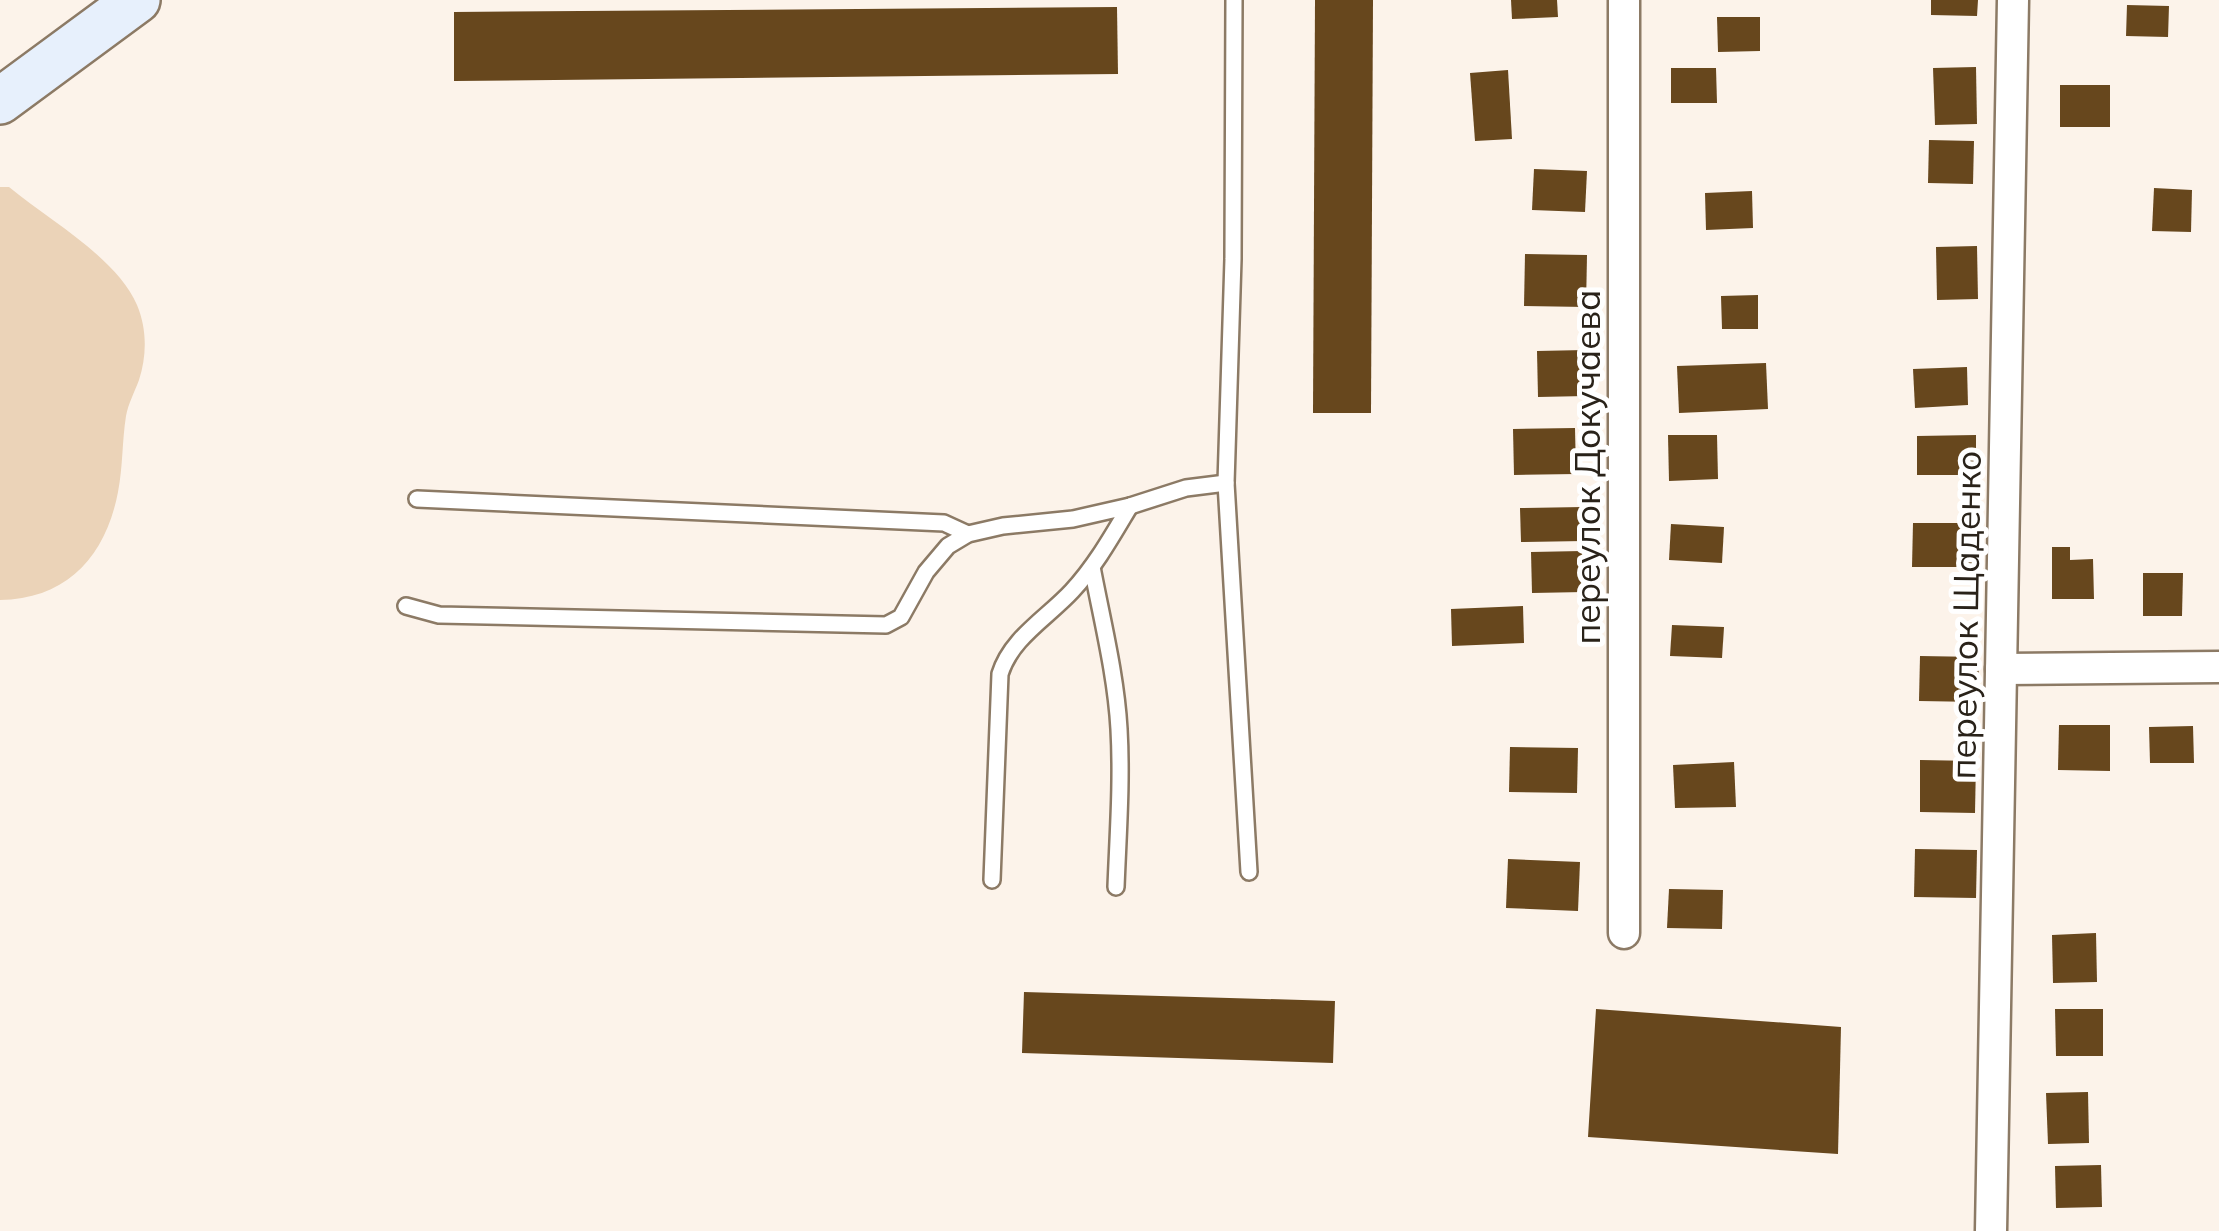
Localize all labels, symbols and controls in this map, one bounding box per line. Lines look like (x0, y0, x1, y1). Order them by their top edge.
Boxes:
street label: переулок Докучаева (1565, 290, 1609, 644)
street label: переулок Щаденко (1940, 450, 1990, 780)

